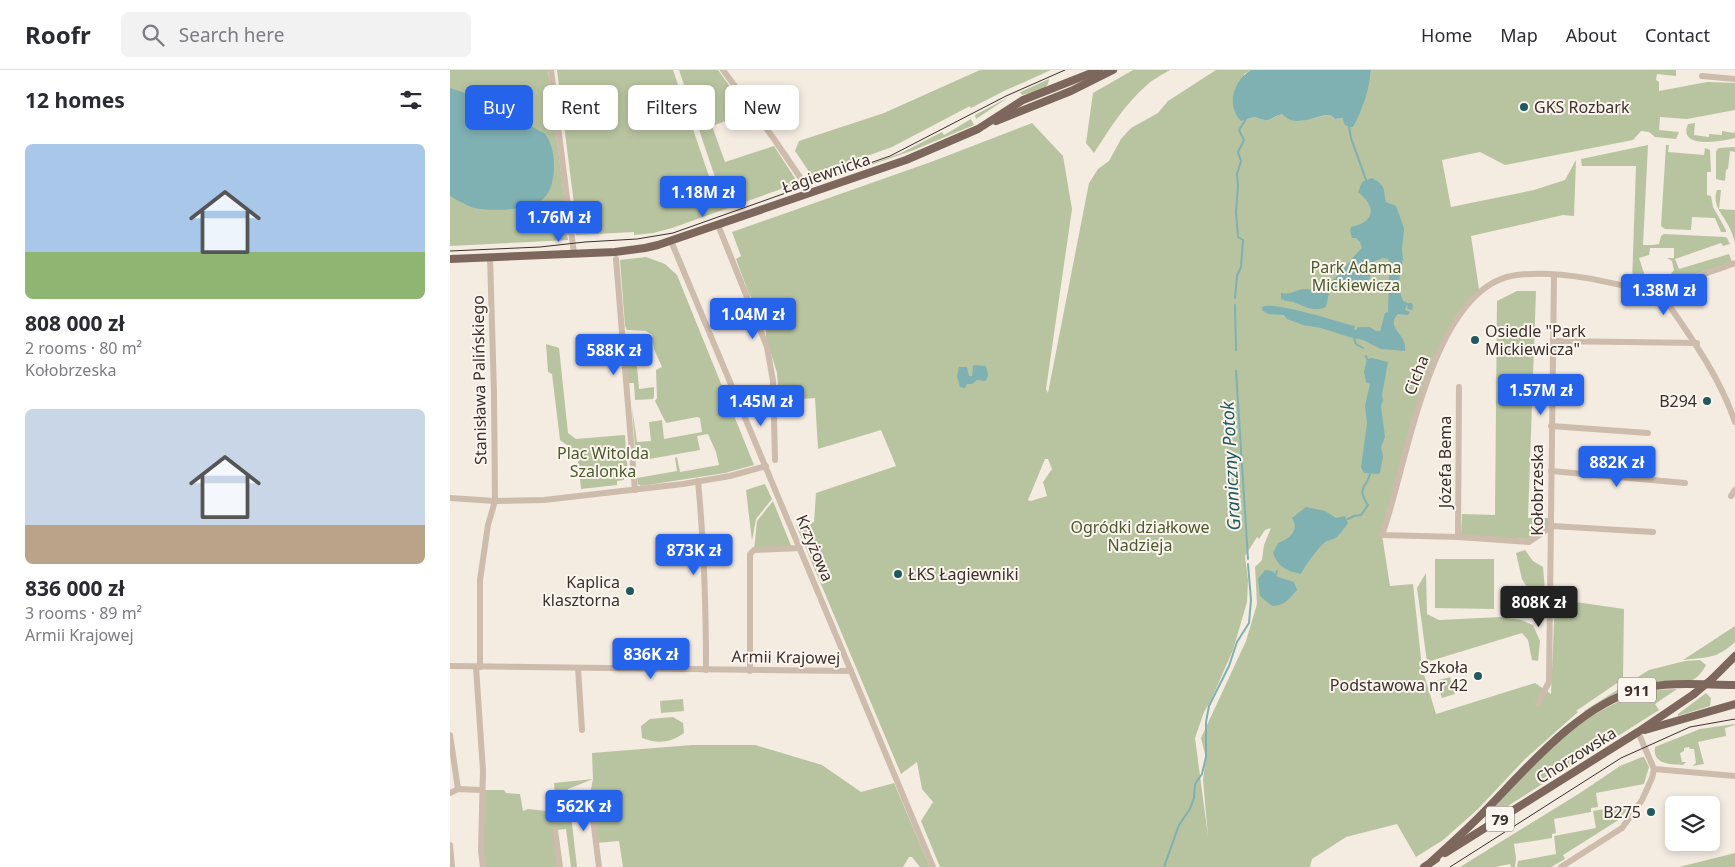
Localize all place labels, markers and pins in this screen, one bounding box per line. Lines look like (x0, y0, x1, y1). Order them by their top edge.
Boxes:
place label: GKS Rozbark (1534, 96, 1630, 118)
marker: GKS Rozbark (1518, 101, 1530, 113)
pin: 1.18M zł (651, 176, 755, 218)
pin: 1.76M zł (507, 200, 611, 243)
pin: 1.38M zł (1612, 274, 1716, 316)
pin: 1.04M zł (701, 298, 805, 340)
place label: Osiedle "Park Mickiewicza" (1485, 320, 1586, 360)
pin: 588K zł (568, 334, 660, 376)
marker: Osiedle "Park Mickiewicza" (1469, 334, 1481, 346)
pin: 1.57M zł (1489, 374, 1593, 416)
pin: 1.45M zł (709, 384, 813, 427)
place label: B294 (1659, 390, 1697, 412)
marker: B294 (1701, 395, 1713, 407)
pin: 882K zł (1571, 446, 1663, 488)
pin: 873K zł (648, 534, 740, 576)
place label: ŁKS Łagiewniki (908, 563, 1019, 585)
marker: ŁKS Łagiewniki (892, 568, 904, 580)
place label: Kaplica klasztorna (542, 571, 620, 611)
marker: Kaplica klasztorna (624, 585, 636, 597)
pin: 808K zł (1493, 586, 1585, 628)
pin: 836K zł (605, 638, 697, 680)
place label: Szkoła Podstawowa nr 42 (1330, 656, 1468, 696)
marker: Szkoła Podstawowa nr 42 (1472, 670, 1484, 682)
pin: 562K zł (538, 790, 630, 832)
place label: B275 (1603, 801, 1641, 823)
marker: B275 (1645, 806, 1657, 818)

